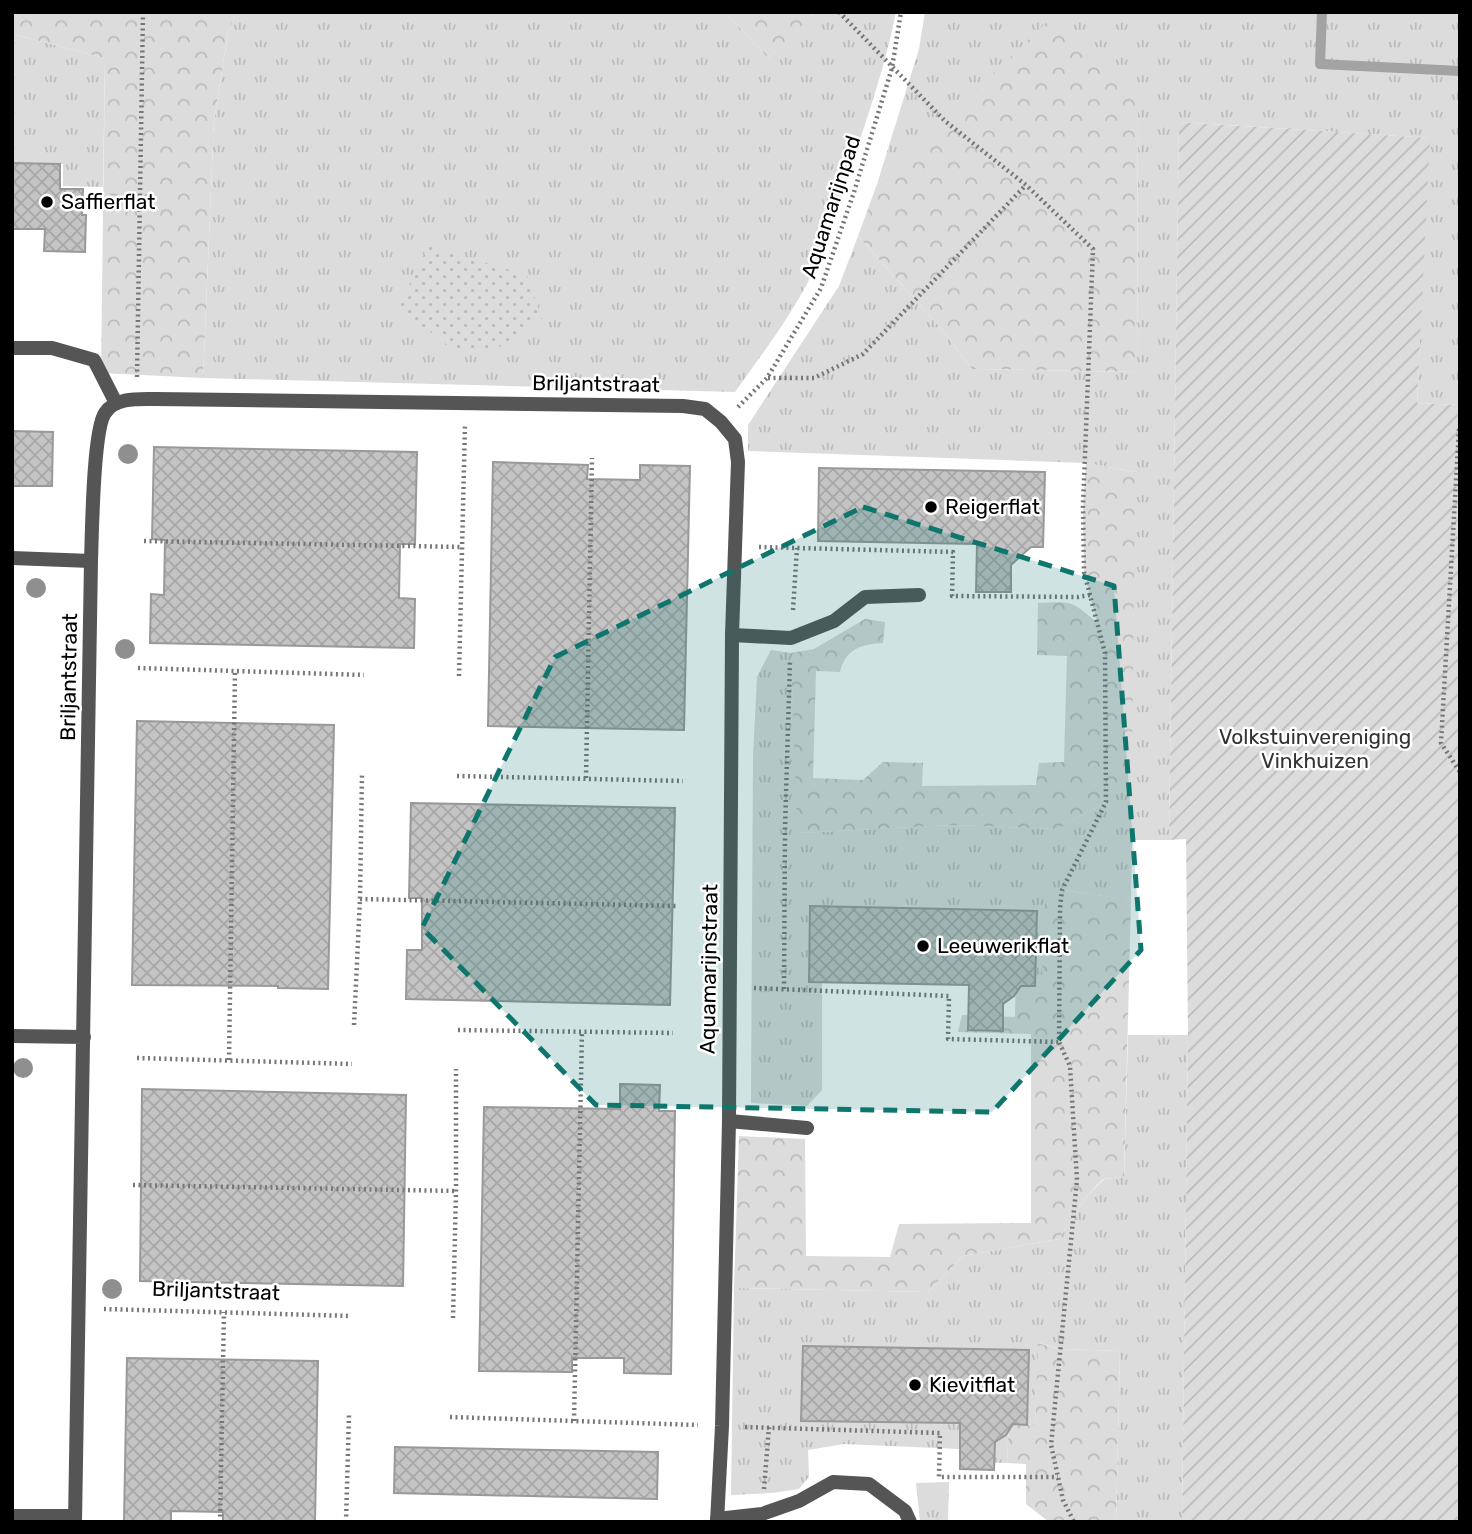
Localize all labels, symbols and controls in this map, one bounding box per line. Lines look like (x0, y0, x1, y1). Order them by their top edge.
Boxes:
street label: Aquamarijnpad (796, 132, 865, 281)
place label: Saffierflat (61, 189, 156, 214)
marker: Saffierflat (39, 194, 55, 210)
street label: Briljantstraat (532, 370, 660, 397)
place label: Reigerflat (945, 494, 1040, 519)
marker: Reigerflat (923, 499, 939, 515)
street label: Briljantstraat (55, 613, 82, 741)
park label: Volkstuinvereniging Vinkhuizen (1219, 724, 1411, 773)
street label: Aquamarijnstraat (695, 884, 722, 1054)
place label: Leeuwerikflat (937, 933, 1069, 958)
marker: Leeuwerikflat (915, 938, 931, 954)
street label: Briljantstraat (152, 1276, 280, 1305)
place label: Kievitflat (929, 1372, 1015, 1397)
marker: Kievitflat (907, 1377, 923, 1393)

